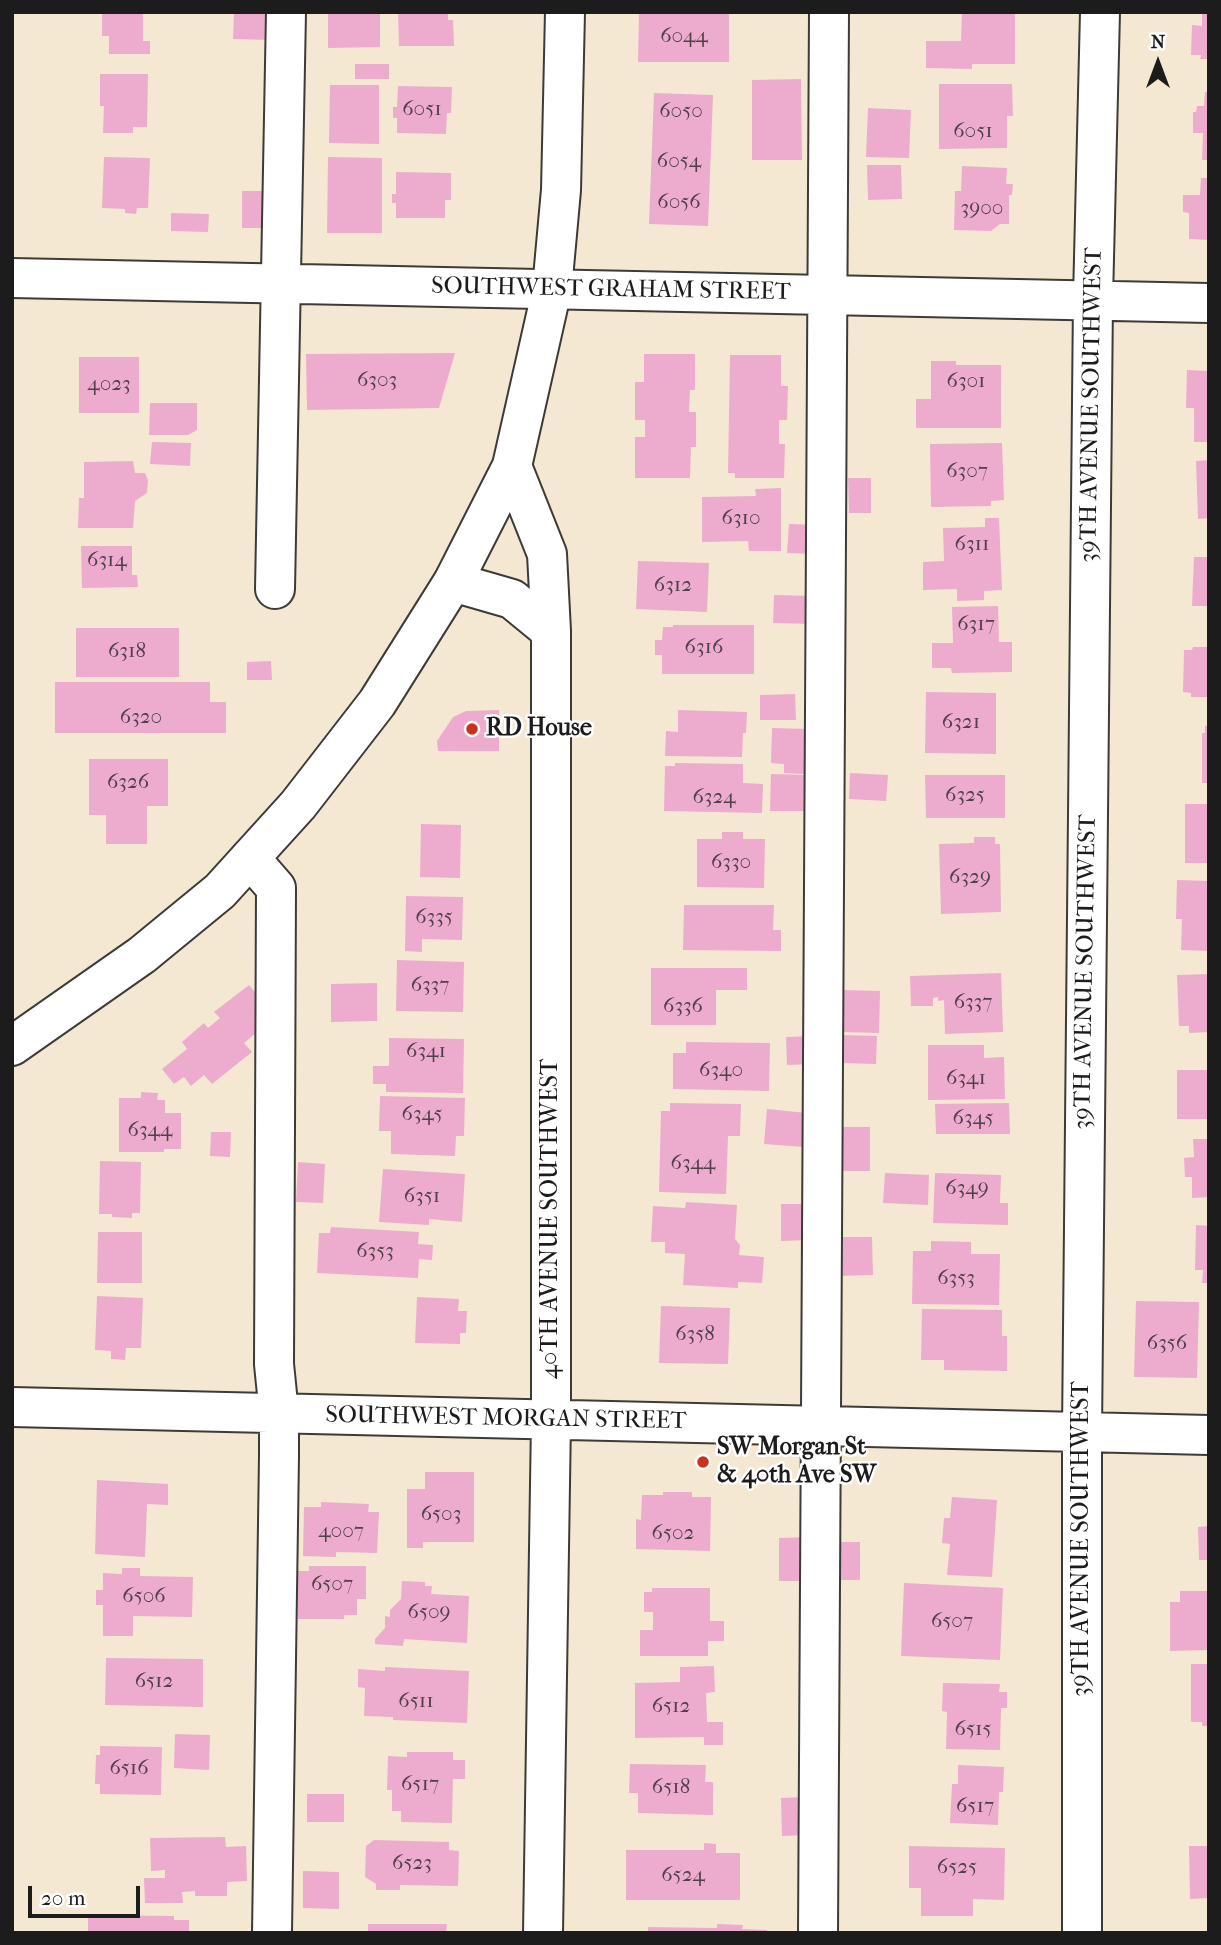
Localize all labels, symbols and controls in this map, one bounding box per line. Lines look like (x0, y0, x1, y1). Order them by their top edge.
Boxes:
house number: 6044 (660, 24, 708, 50)
north arrow (1123, 28, 1193, 98)
text: N (1151, 31, 1165, 53)
house number: 6051 (402, 97, 442, 123)
house number: 6050 (659, 99, 703, 125)
house number: 6051 (953, 119, 993, 145)
house number: 6054 (657, 149, 701, 175)
house number: 6056 (657, 190, 701, 216)
house number: 3900 (961, 196, 1003, 222)
street label: 39TH AVENUE SOUTHWEST (1075, 247, 1109, 563)
street label: SOUTHWEST GRAHAM STREET (431, 272, 791, 308)
house number: 6303 (357, 368, 397, 394)
house number: 6301 (947, 369, 985, 395)
house number: 4023 (87, 372, 131, 398)
house number: 6307 (946, 459, 988, 485)
house number: 6310 (722, 506, 760, 532)
house number: 6311 (955, 532, 989, 558)
house number: 6314 (87, 548, 127, 574)
house number: 6312 (654, 573, 692, 599)
house number: 6317 (957, 612, 995, 638)
house number: 6316 (685, 635, 723, 661)
house number: 6318 (108, 639, 146, 665)
house number: 6320 (120, 705, 162, 731)
house number: 6321 (942, 710, 980, 736)
place label: RD House (486, 715, 592, 743)
marker: RD House (464, 721, 480, 737)
house number: 6326 (107, 770, 149, 796)
house number: 6325 (945, 783, 985, 809)
house number: 6324 (692, 785, 736, 811)
street label: 39TH AVENUE SOUTHWEST (1069, 814, 1103, 1130)
house number: 6330 (711, 850, 751, 876)
house number: 6329 (949, 865, 991, 891)
house number: 6335 (415, 905, 453, 931)
house number: 6337 (411, 973, 449, 999)
house number: 6337 (954, 990, 992, 1016)
house number: 6336 (663, 994, 703, 1020)
house number: 6341 (406, 1039, 446, 1065)
house number: 6340 (699, 1058, 743, 1084)
street label: 40TH AVENUE SOUTHWEST (537, 1059, 565, 1379)
house number: 6341 (946, 1066, 986, 1092)
house number: 6345 (402, 1102, 442, 1128)
house number: 6345 (953, 1106, 993, 1132)
house number: 6344 (128, 1118, 172, 1144)
house number: 6344 (671, 1151, 715, 1177)
house number: 6349 (945, 1176, 989, 1202)
house number: 6351 (404, 1184, 440, 1210)
house number: 6353 (356, 1239, 394, 1265)
house number: 6353 (937, 1266, 975, 1292)
house number: 6358 (675, 1322, 715, 1348)
house number: 6356 (1147, 1331, 1187, 1357)
street label: 39TH AVENUE SOUTHWEST (1068, 1381, 1096, 1697)
street label: SOUTHWEST MORGAN STREET (325, 1401, 687, 1437)
place label: SW Morgan St & 40th Ave SW (717, 1434, 876, 1490)
marker: SW Morgan St & 40th Ave SW (695, 1454, 711, 1470)
house number: 6503 (421, 1502, 461, 1528)
house number: 4007 (318, 1519, 364, 1545)
house number: 6502 (652, 1521, 694, 1547)
house number: 6507 (311, 1572, 353, 1598)
house number: 6506 (122, 1584, 166, 1610)
house number: 6509 (408, 1600, 450, 1626)
house number: 6507 (931, 1609, 973, 1635)
house number: 6512 (135, 1669, 173, 1695)
house number: 6511 (398, 1689, 434, 1715)
house number: 6512 (652, 1694, 690, 1720)
house number: 6515 (955, 1717, 991, 1743)
house number: 6516 (109, 1756, 149, 1782)
house number: 6517 (401, 1772, 439, 1798)
house number: 6518 (652, 1775, 690, 1801)
house number: 6517 (956, 1794, 994, 1820)
house number: 6523 (392, 1851, 432, 1877)
house number: 6525 (937, 1855, 977, 1881)
house number: 6524 (661, 1863, 705, 1889)
scale bar (32, 1871, 144, 1915)
text: 20 m (41, 1886, 85, 1910)

